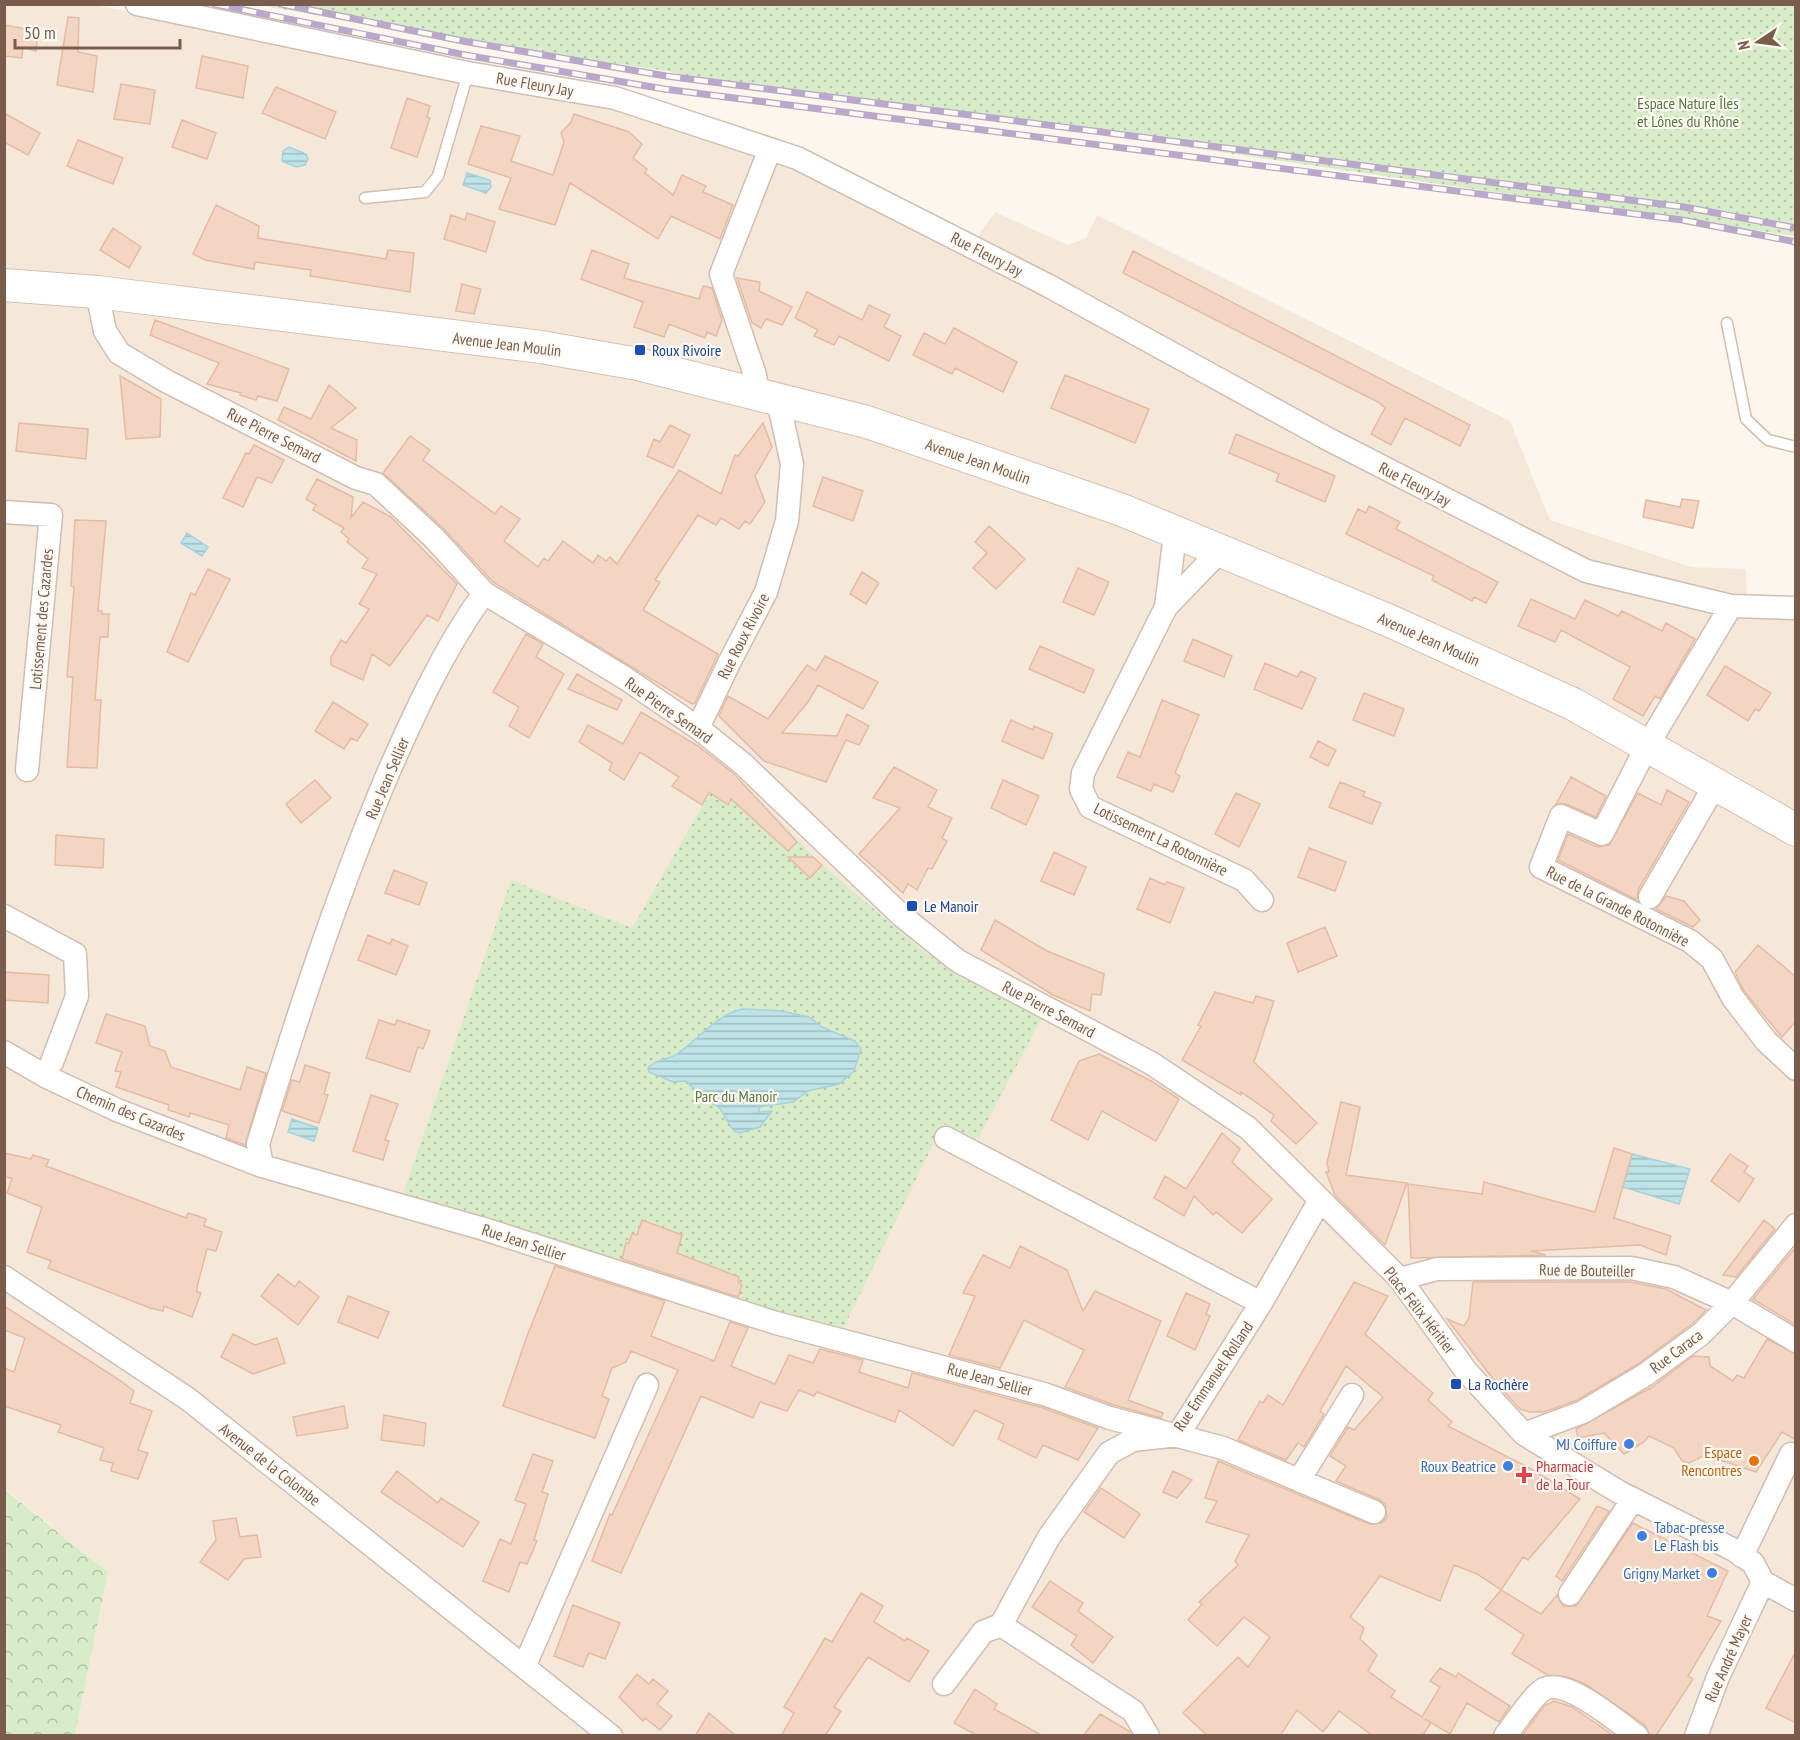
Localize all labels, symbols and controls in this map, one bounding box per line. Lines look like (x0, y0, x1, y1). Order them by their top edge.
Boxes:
scale bar (15, 12, 180, 50)
north arrow (1728, 12, 1788, 72)
text: 50 m (24, 21, 56, 44)
text: N (1733, 39, 1754, 52)
street label: Rue Fleury Jay (495, 67, 575, 101)
park label: Espace Nature Îles et Lônes du Rhône (1637, 93, 1739, 131)
street label: Rue Fleury Jay (948, 227, 1026, 281)
street label: Avenue Jean Moulin (451, 327, 563, 361)
place label: Roux Rivoire (652, 340, 721, 360)
marker: Roux Rivoire (633, 343, 647, 357)
street label: Rue Pierre Semard (224, 403, 324, 467)
street label: Avenue Jean Moulin (923, 434, 1033, 488)
street label: Rue Fleury Jay (1376, 457, 1454, 511)
street label: Lotissement des Cazardes (25, 548, 57, 690)
street label: Rue Roux Rivoire (713, 590, 773, 682)
street label: Avenue Jean Moulin (1375, 608, 1483, 670)
street label: Rue Pierre Semard (621, 672, 717, 748)
street label: Rue Jean Sellier (361, 733, 413, 822)
street label: Lotissement La Rotonnière (1091, 798, 1231, 880)
street label: Rue de la Grande Rotonnière (1543, 861, 1693, 951)
place label: Le Manoir (924, 896, 979, 916)
marker: Le Manoir (905, 899, 919, 913)
street label: Rue Pierre Semard (999, 976, 1099, 1042)
street label: Chemin des Cazardes (73, 1081, 189, 1145)
park label: Parc du Manoir (695, 1086, 778, 1106)
street label: Rue Jean Sellier (479, 1219, 569, 1265)
street label: Rue de Bouteiller (1539, 1259, 1636, 1281)
street label: Place Félix Héritier (1380, 1263, 1460, 1358)
street label: Rue Emmanuel Rolland (1169, 1317, 1257, 1435)
street label: Rue Caraca (1646, 1325, 1706, 1377)
street label: Rue Jean Sellier (945, 1358, 1035, 1400)
place label: La Rochère (1468, 1374, 1529, 1394)
marker: La Rochère (1449, 1377, 1463, 1391)
street label: Avenue de la Colombe (215, 1418, 325, 1510)
place label: MJ Coiffure (1556, 1434, 1617, 1454)
marker: MJ Coiffure (1622, 1437, 1636, 1451)
place label: Espace Rencontres (1681, 1442, 1742, 1480)
marker: Espace Rencontres (1747, 1454, 1761, 1468)
place label: Roux Beatrice (1421, 1456, 1496, 1476)
place label: Pharmacie de la Tour (1536, 1456, 1594, 1494)
marker: Roux Beatrice (1501, 1459, 1515, 1473)
marker: Pharmacie de la Tour (1517, 1468, 1531, 1482)
place label: Tabac-presse Le Flash bis (1654, 1517, 1725, 1555)
marker: Tabac-presse Le Flash bis (1635, 1529, 1649, 1543)
place label: Grigny Market (1623, 1563, 1701, 1583)
marker: Grigny Market (1705, 1566, 1719, 1580)
street label: Rue André Mayer (1700, 1611, 1756, 1705)

